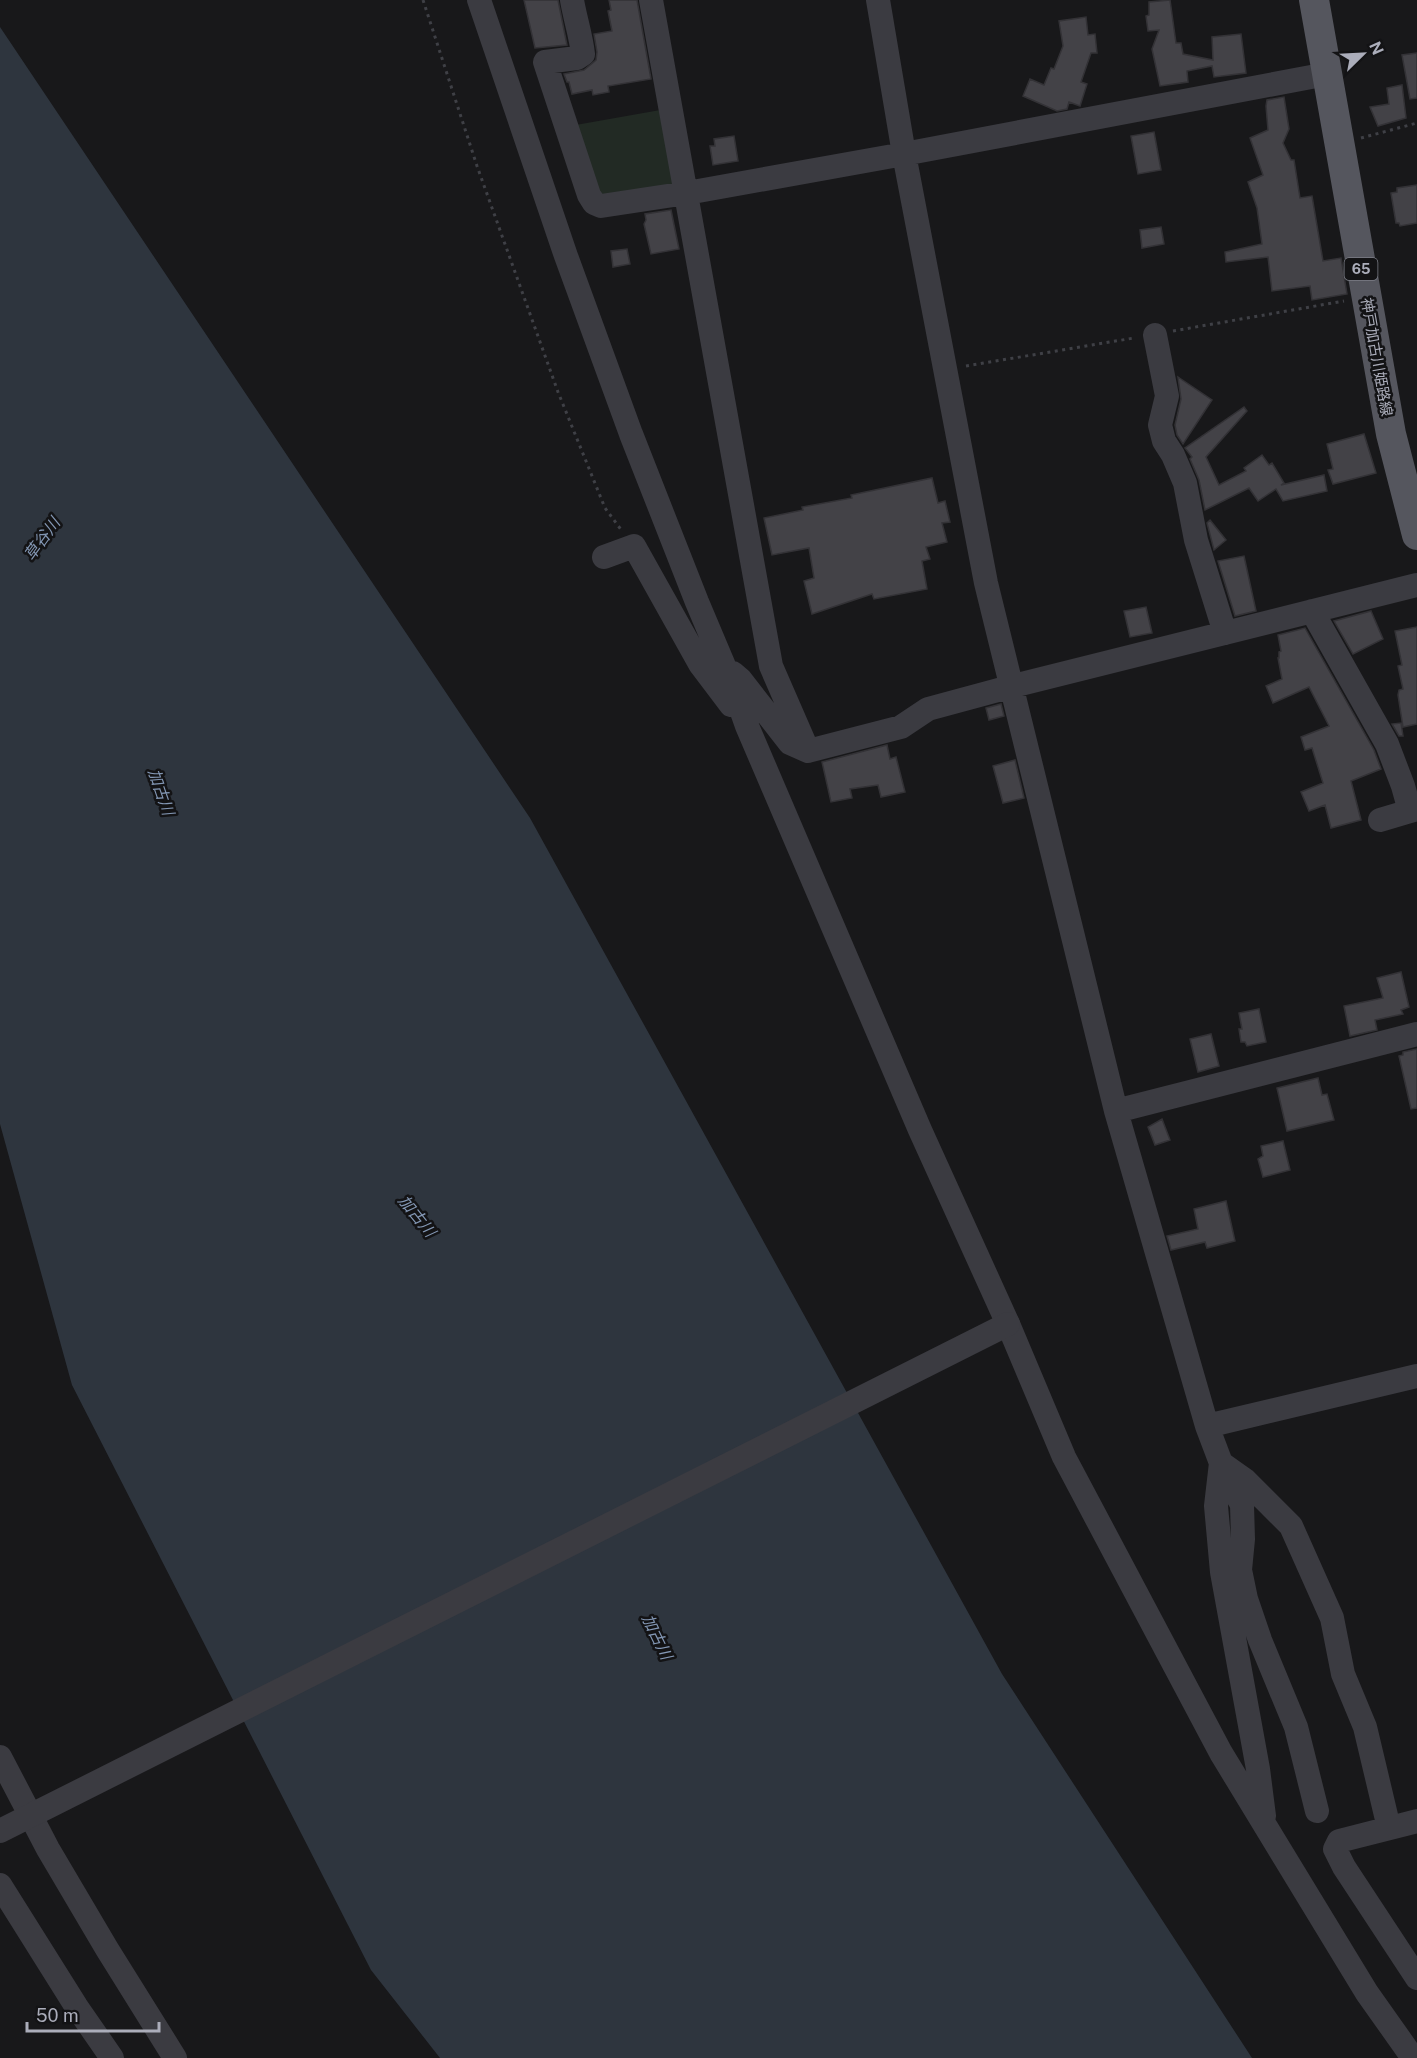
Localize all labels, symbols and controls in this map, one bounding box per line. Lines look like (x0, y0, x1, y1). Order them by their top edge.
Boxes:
north arrow (1333, 24, 1393, 84)
text: N (1365, 39, 1387, 58)
road number: 65 (1344, 258, 1378, 280)
street label: 神戸加古川姫路線 (1358, 296, 1396, 418)
water label: 草谷川 (20, 512, 65, 564)
water label: 加古川 (144, 766, 178, 820)
water label: 加古川 (395, 1191, 441, 1242)
water label: 加古川 (638, 1611, 677, 1665)
scale bar (27, 1995, 159, 2033)
text: 50 m (36, 2005, 79, 2026)

